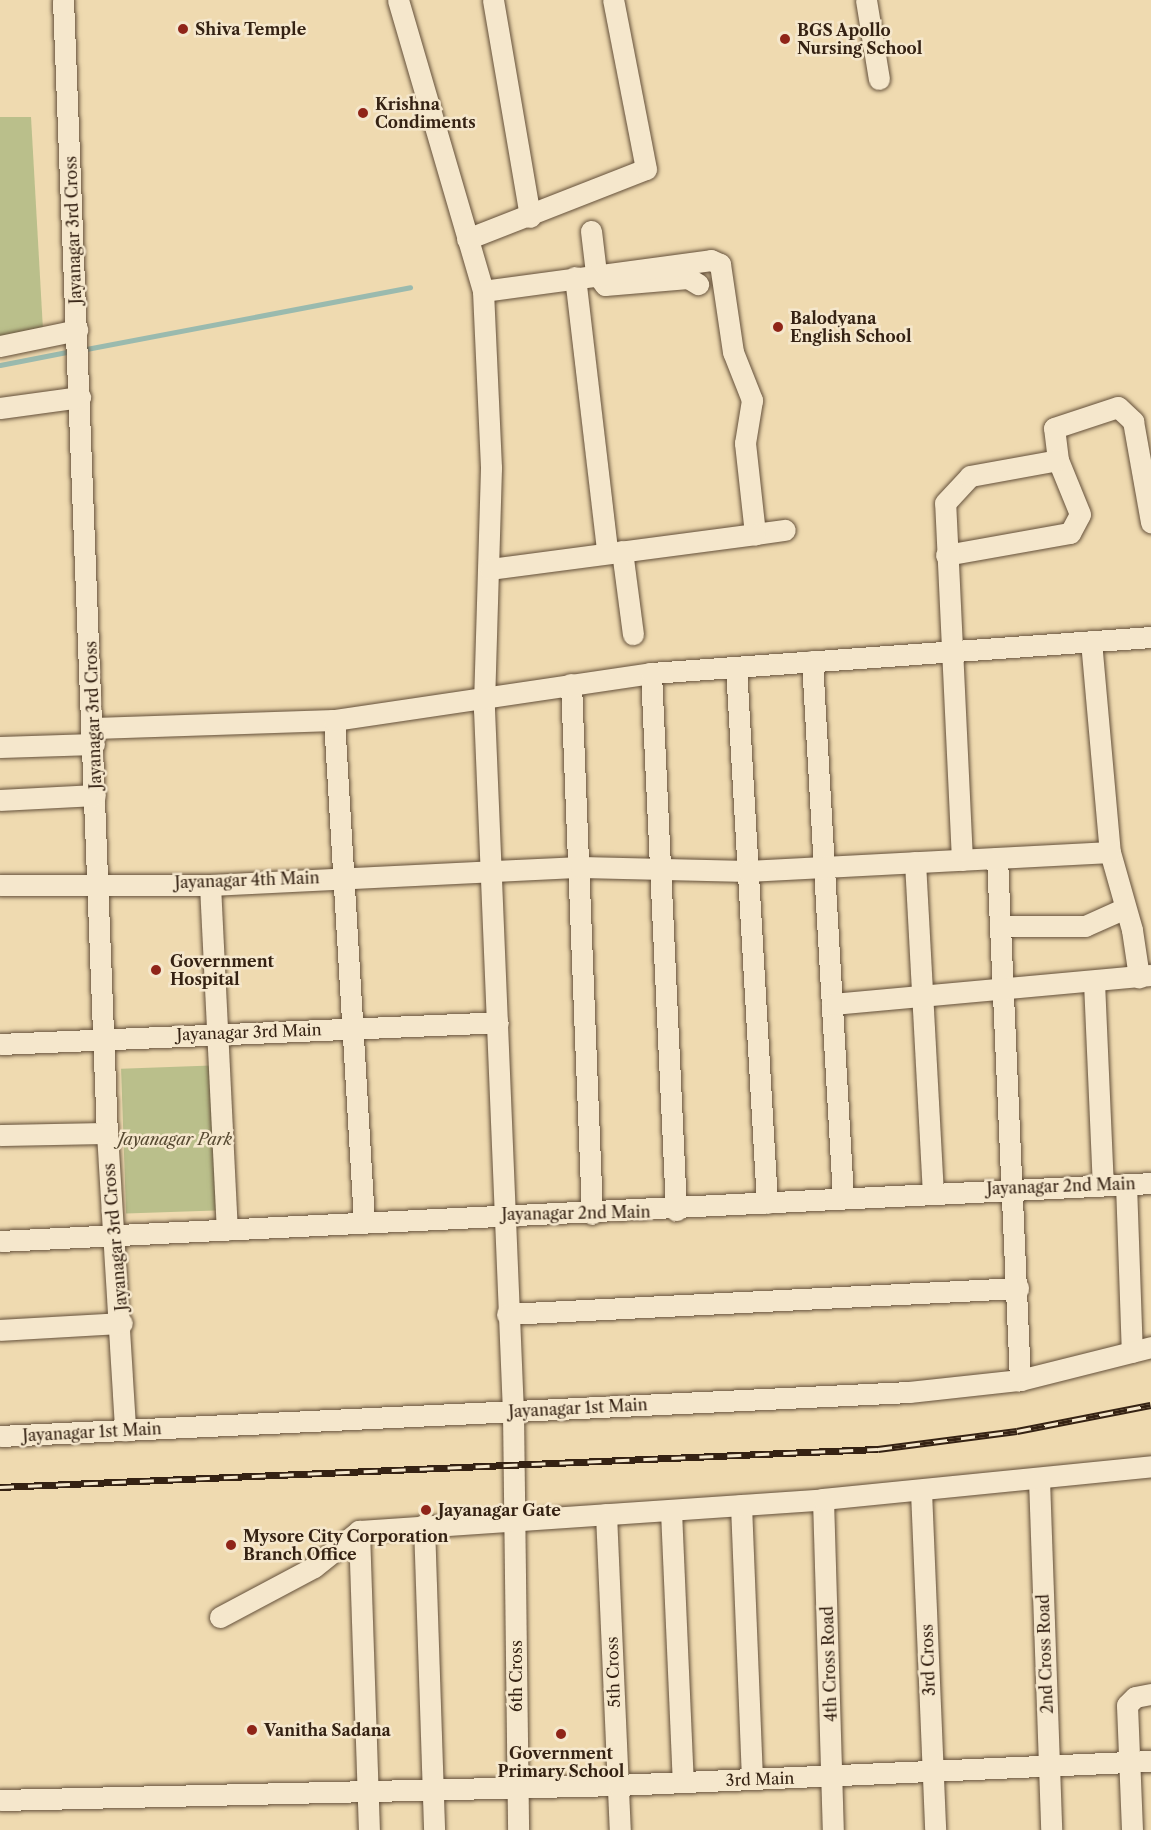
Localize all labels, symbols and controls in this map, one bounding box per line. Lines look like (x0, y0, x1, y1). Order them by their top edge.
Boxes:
place label: Shiva Temple (195, 19, 307, 39)
place label: BGS Apollo Nursing School (797, 20, 922, 58)
marker: Shiva Temple (176, 22, 190, 36)
marker: BGS Apollo Nursing School (778, 32, 792, 46)
place label: Krishna Condiments (375, 94, 476, 132)
marker: Krishna Condiments (356, 106, 370, 120)
street label: Jayanagar 3rd Cross (61, 155, 85, 305)
place label: Balodyana English School (790, 308, 912, 346)
marker: Balodyana English School (771, 320, 785, 334)
street label: Jayanagar 3rd Cross (81, 640, 105, 790)
street label: Jayanagar 4th Main (174, 868, 320, 892)
place label: Government Hospital (170, 951, 274, 989)
marker: Government Hospital (147, 961, 165, 979)
street label: Jayanagar 3rd Main (176, 1020, 322, 1044)
park label: Jayanagar Park (118, 1129, 232, 1149)
street label: Jayanagar 3rd Cross (99, 1162, 131, 1312)
street label: Jayanagar 2nd Main (986, 1174, 1136, 1198)
street label: Jayanagar 2nd Main (501, 1202, 651, 1224)
street label: Jayanagar 1st Main (508, 1395, 648, 1421)
street label: Jayanagar 1st Main (22, 1419, 162, 1445)
place label: Jayanagar Gate (438, 1500, 561, 1520)
marker: Jayanagar Gate (419, 1503, 433, 1517)
place label: Mysore City Corporation Branch Office (243, 1526, 449, 1564)
marker: Mysore City Corporation Branch Office (224, 1538, 238, 1552)
street label: 2nd Cross Road (1033, 1594, 1057, 1714)
street label: 4th Cross Road (817, 1606, 841, 1722)
street label: 3rd Cross (917, 1624, 939, 1696)
street label: 5th Cross (602, 1636, 624, 1708)
street label: 6th Cross (506, 1640, 526, 1712)
place label: Vanitha Sadana (264, 1720, 391, 1740)
marker: Vanitha Sadana (245, 1723, 259, 1737)
marker: Government Primary School (554, 1727, 568, 1741)
place label: Government Primary School (497, 1743, 625, 1781)
street label: 3rd Main (725, 1768, 795, 1790)

